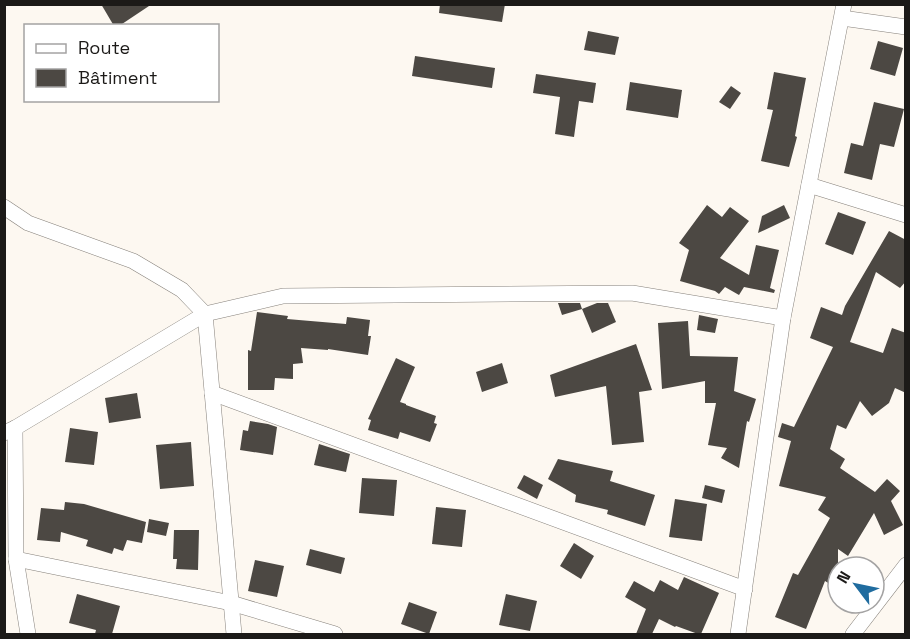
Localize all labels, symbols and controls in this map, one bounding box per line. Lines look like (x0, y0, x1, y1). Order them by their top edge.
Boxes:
legend (24, 24, 219, 102)
text: Route (78, 36, 130, 59)
text: Bâtiment (78, 66, 158, 89)
north arrow (826, 555, 886, 615)
text: N (832, 567, 855, 587)

